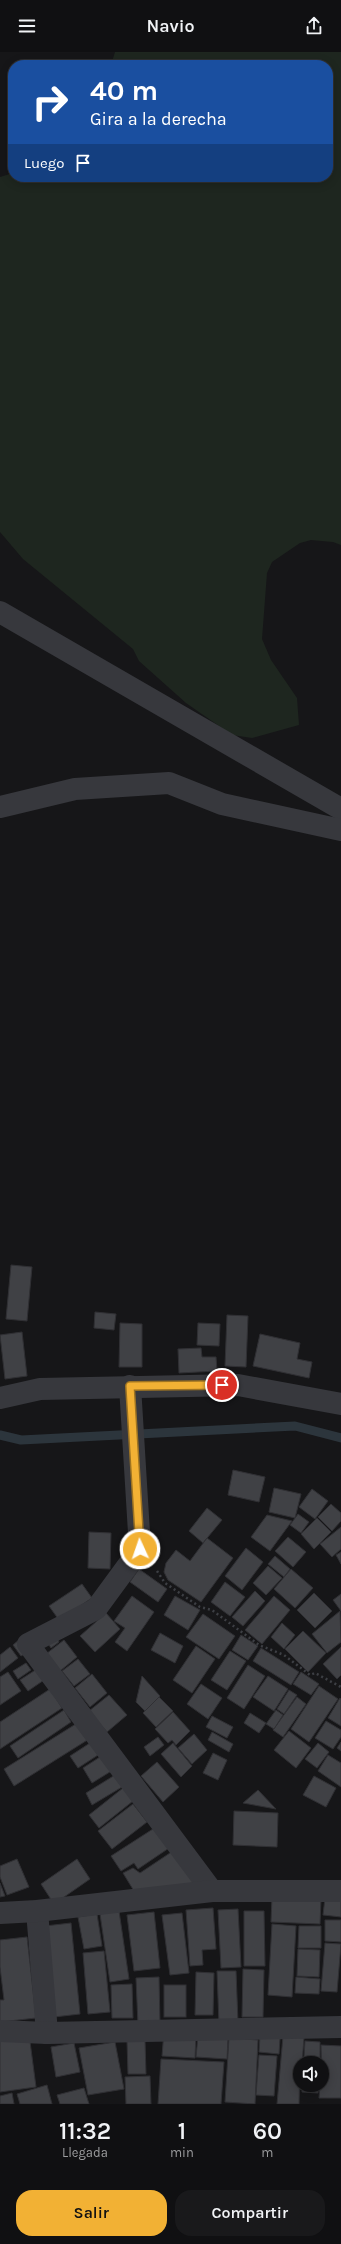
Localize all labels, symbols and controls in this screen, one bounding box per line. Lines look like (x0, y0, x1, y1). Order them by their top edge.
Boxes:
icon: menu (16, 15, 38, 37)
text: Navio (146, 15, 195, 37)
icon: share (303, 15, 325, 37)
text: 40 m (90, 74, 158, 107)
icon: right (24, 76, 76, 128)
text: Gira a la derecha (90, 108, 227, 130)
icon: arrive (72, 152, 94, 174)
text: Luego (24, 154, 64, 172)
pin (205, 1368, 239, 1402)
icon: arrive (211, 1374, 233, 1396)
position arrow (119, 1528, 161, 1570)
map controls (293, 2056, 329, 2092)
button: sound (293, 2056, 329, 2092)
text: 11:32 (59, 2117, 111, 2145)
text: 1 (178, 2117, 186, 2145)
text: 60 (253, 2117, 282, 2145)
text: Llegada (62, 2145, 108, 2160)
text: min (170, 2145, 194, 2160)
text: m (261, 2145, 274, 2160)
button: Salir (16, 2190, 167, 2236)
button: Compartir (175, 2190, 325, 2236)

